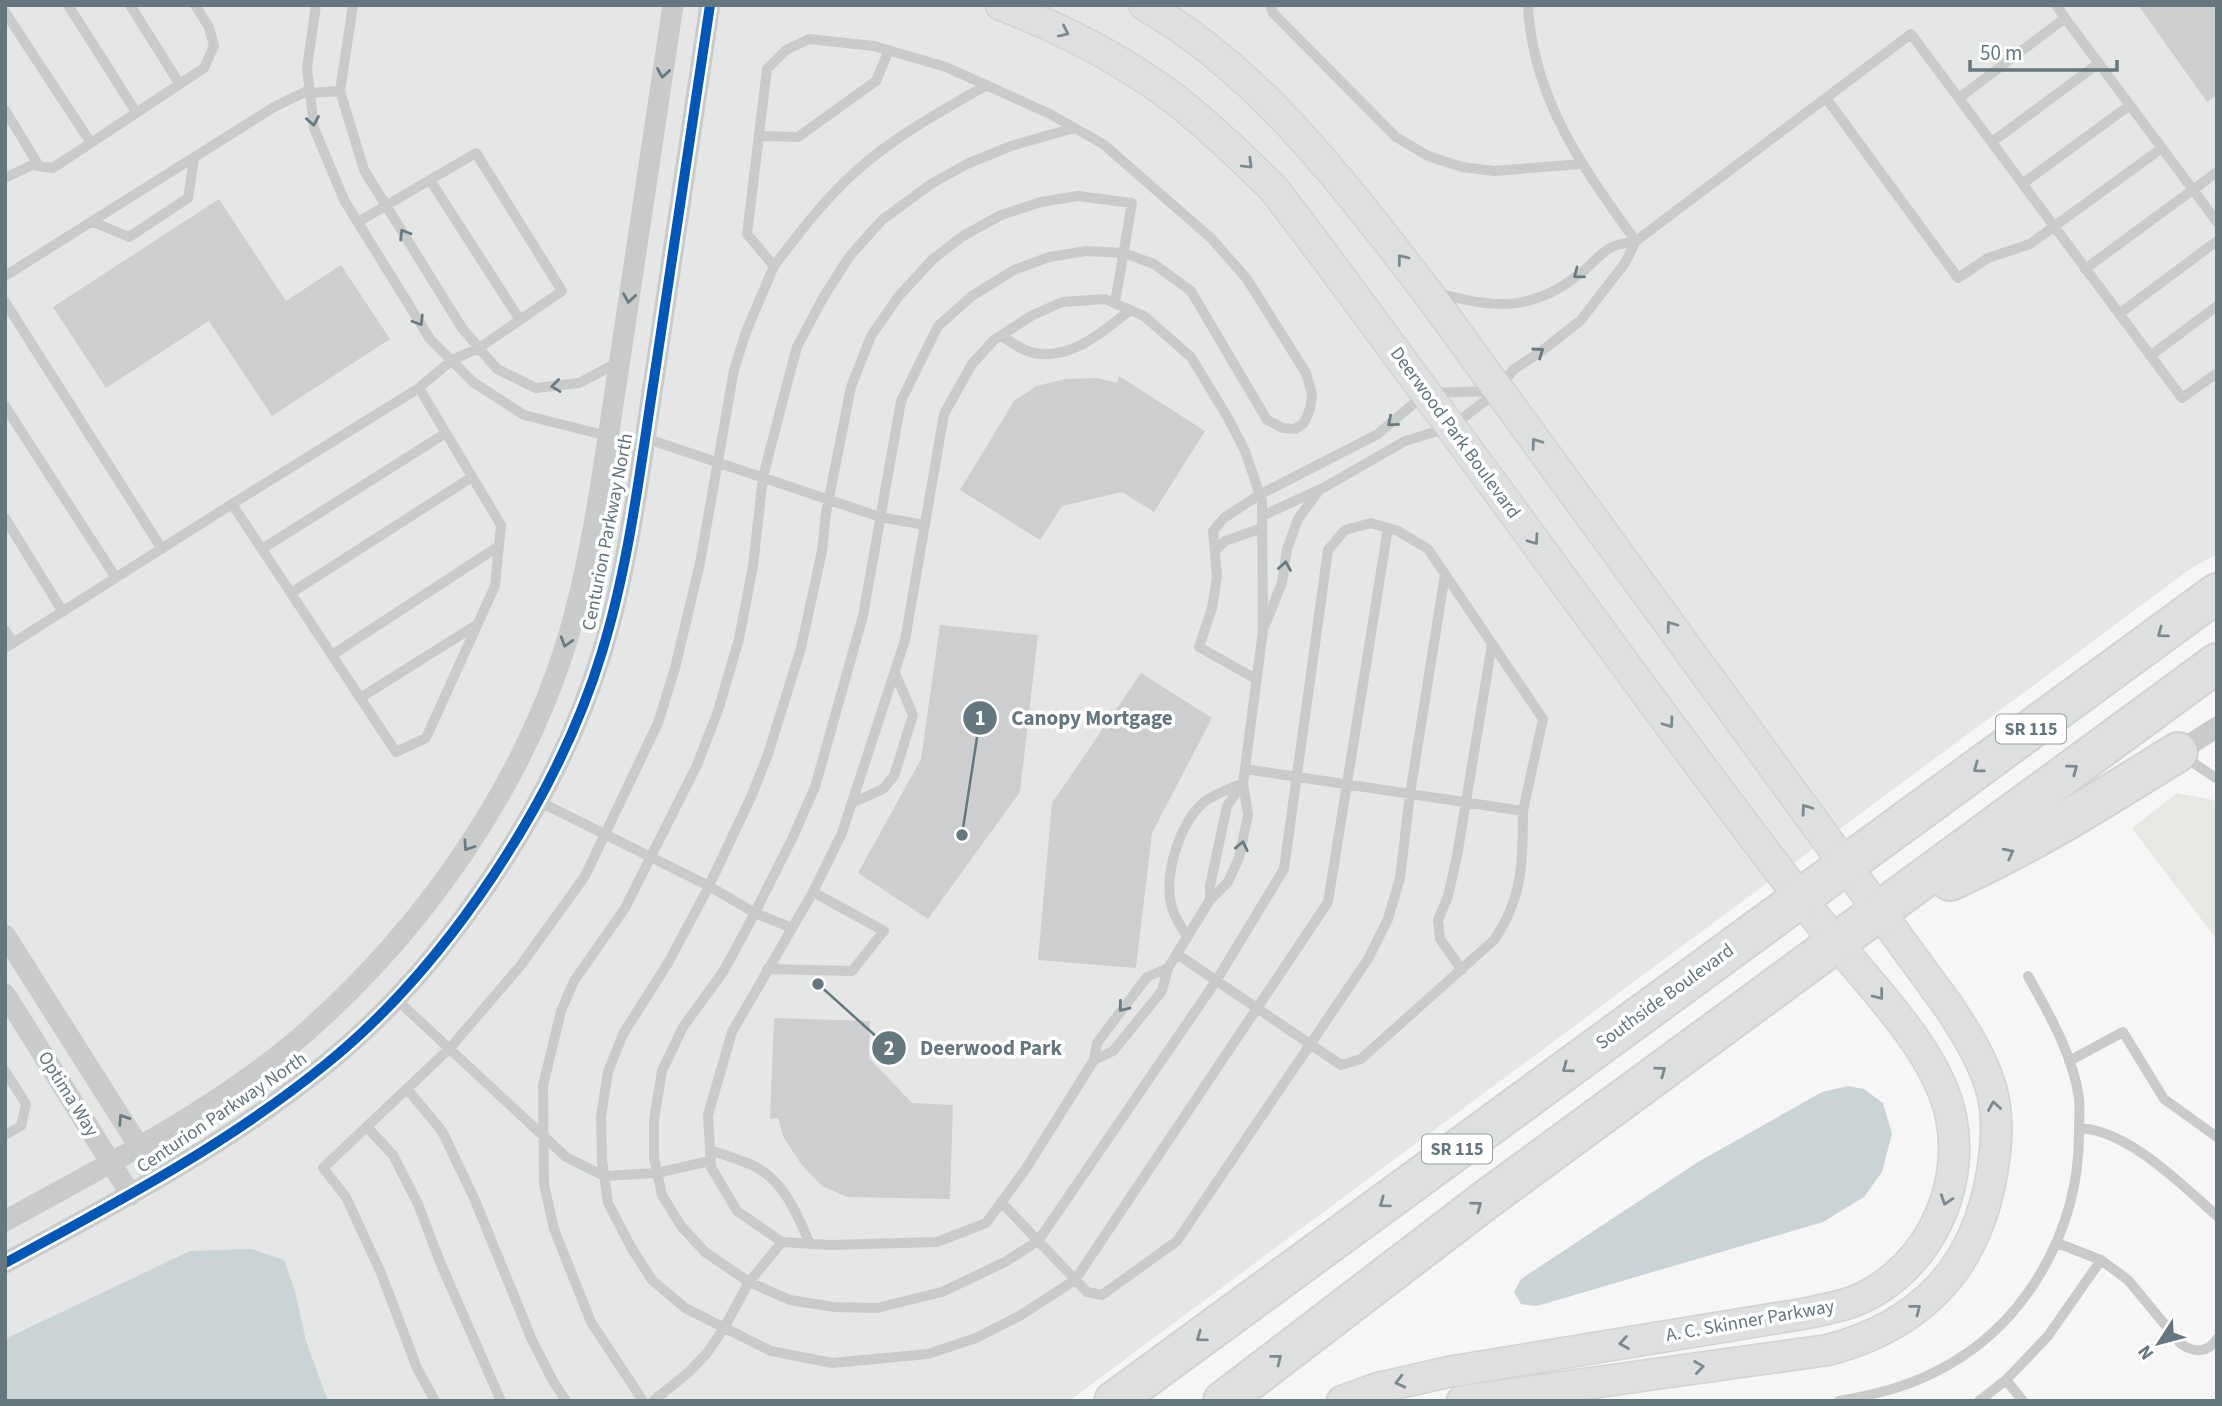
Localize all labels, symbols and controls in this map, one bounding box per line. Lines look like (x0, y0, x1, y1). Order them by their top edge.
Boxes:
one-way arrow (1057, 24, 1069, 38)
scale bar (1970, 28, 2117, 72)
text: 50 m (1980, 38, 2022, 68)
one-way arrow (656, 67, 671, 79)
one-way arrow (305, 115, 320, 127)
one-way arrow (1240, 156, 1252, 168)
one-way arrow (399, 229, 412, 242)
one-way arrow (1398, 255, 1410, 268)
one-way arrow (1574, 266, 1586, 279)
one-way arrow (622, 292, 637, 304)
one-way arrow (410, 314, 423, 327)
street label: Deerwood Park Boulevard (1383, 342, 1527, 524)
one-way arrow (1532, 348, 1544, 360)
one-way arrow (550, 378, 562, 393)
one-way arrow (1387, 414, 1400, 426)
street label: Centurion Parkway North (576, 431, 640, 633)
one-way arrow (1532, 438, 1544, 451)
one-way arrow (1526, 532, 1538, 544)
one-way arrow (1277, 560, 1292, 572)
one-way arrow (1667, 621, 1679, 634)
one-way arrow (2157, 625, 2170, 637)
one-way arrow (560, 635, 574, 647)
callout: Canopy Mortgage (962, 697, 1187, 739)
text: 1 (974, 703, 986, 733)
text: Canopy Mortgage (1011, 703, 1173, 733)
road number: SR 115 (1996, 714, 2066, 744)
one-way arrow (1661, 715, 1674, 727)
one-way arrow (1973, 759, 1986, 772)
one-way arrow (2065, 765, 2078, 777)
one-way arrow (1802, 805, 1814, 817)
one-way arrow (463, 838, 476, 851)
one-way arrow (1233, 840, 1248, 852)
one-way arrow (2002, 847, 2014, 861)
street label: Southside Boulevard (1590, 938, 1740, 1056)
one-way arrow (1871, 987, 1884, 1000)
one-way arrow (1119, 1000, 1132, 1012)
callout: Deerwood Park (871, 1027, 1076, 1069)
text: 2 (883, 1033, 895, 1063)
text: Deerwood Park (920, 1033, 1062, 1063)
street label: Optima Way (31, 1046, 105, 1142)
street label: Centurion Parkway North (131, 1046, 313, 1180)
one-way arrow (1562, 1060, 1575, 1072)
one-way arrow (1653, 1067, 1665, 1080)
one-way arrow (1987, 1101, 2002, 1112)
one-way arrow (119, 1114, 132, 1127)
road number: SR 115 (1422, 1134, 1492, 1164)
one-way arrow (1379, 1194, 1392, 1207)
one-way arrow (1939, 1194, 1954, 1206)
one-way arrow (1470, 1202, 1482, 1215)
street label: A. C. Skinner Parkway (1664, 1293, 1836, 1349)
one-way arrow (1908, 1304, 1920, 1317)
north arrow (2124, 1308, 2194, 1378)
one-way arrow (1196, 1329, 1208, 1342)
one-way arrow (1618, 1335, 1630, 1350)
text: N (2132, 1339, 2161, 1365)
one-way arrow (1269, 1355, 1282, 1368)
one-way arrow (1694, 1360, 1705, 1375)
one-way arrow (1394, 1374, 1406, 1388)

